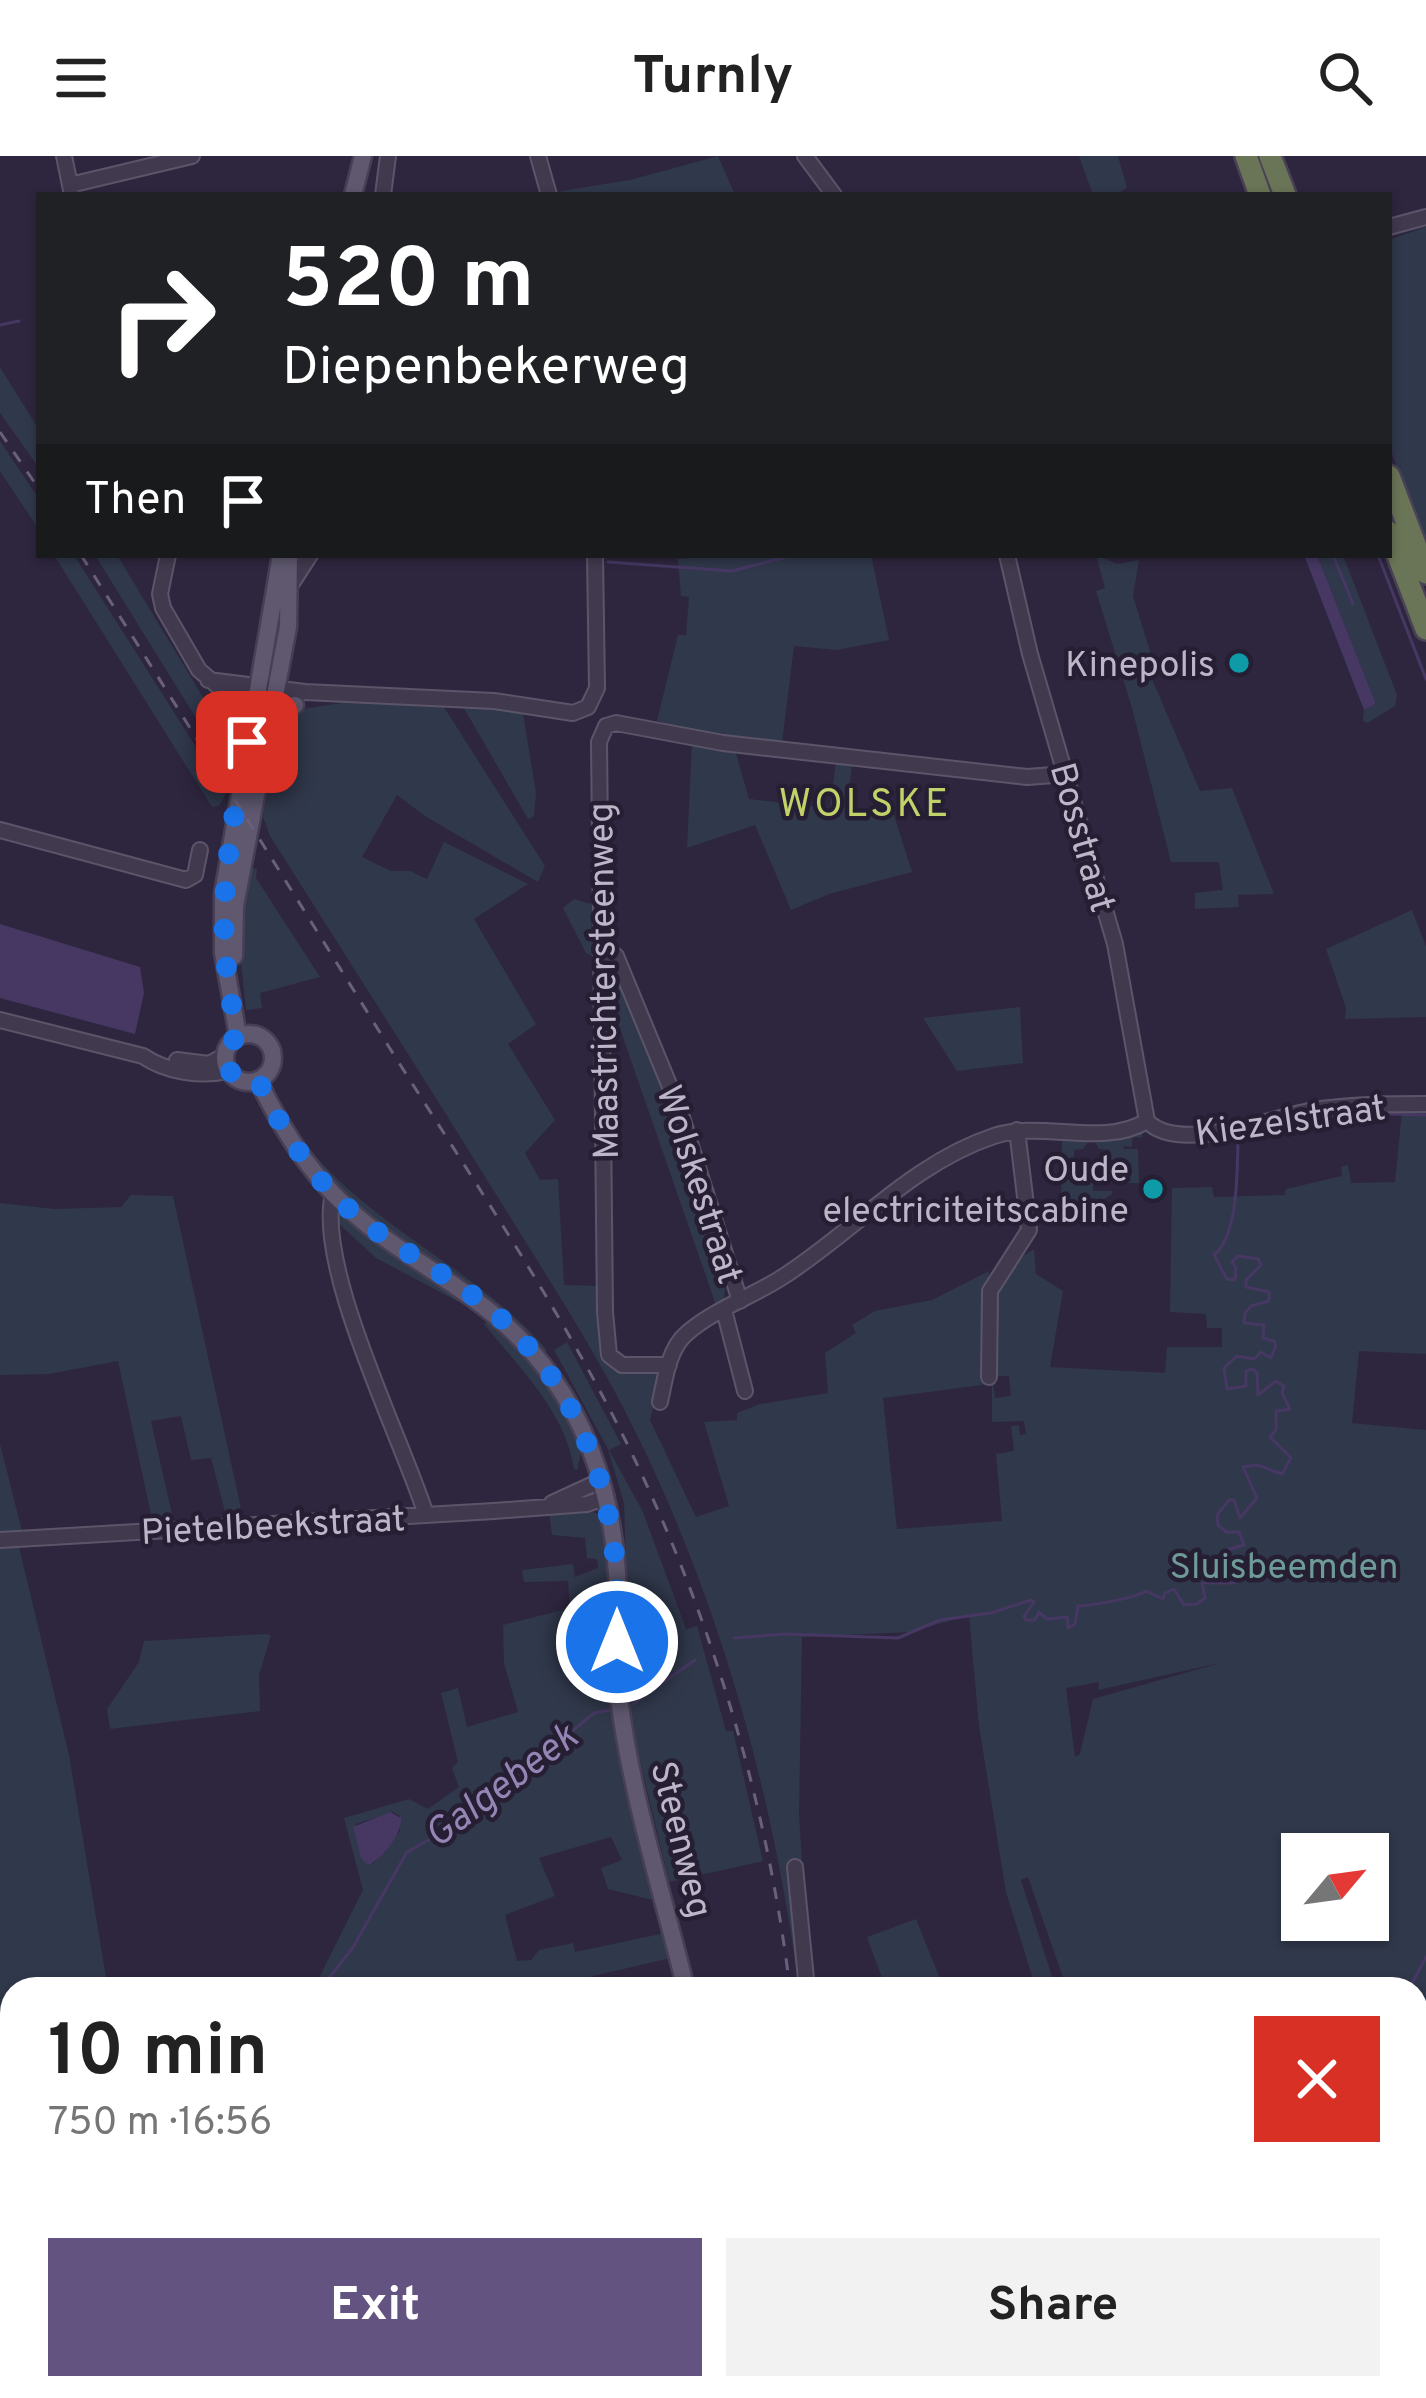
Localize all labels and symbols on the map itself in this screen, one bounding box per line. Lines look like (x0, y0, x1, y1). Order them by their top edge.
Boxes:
place label: Kinepolis (1065, 644, 1215, 690)
marker: Kinepolis (1226, 650, 1252, 676)
pin (196, 691, 298, 793)
street label: Bosstraat (1037, 758, 1123, 918)
district label: WOLSKE (779, 782, 951, 831)
street label: Maastrichtersteenweg (580, 802, 632, 1160)
street label: Wolskestraat (643, 1080, 751, 1290)
street label: Kiezelstraat (1192, 1087, 1389, 1159)
place label: Oude electriciteitscabine (823, 1149, 1129, 1236)
marker: Oude electriciteitscabine (1140, 1176, 1166, 1202)
street label: Pietelbeekstraat (140, 1498, 407, 1558)
park label: Sluisbeemden (1169, 1546, 1399, 1592)
position arrow (554, 1579, 680, 1705)
water label: Galgebeek (417, 1713, 590, 1861)
street label: Steenweg (637, 1757, 721, 1923)
north arrow (1281, 1833, 1389, 1941)

